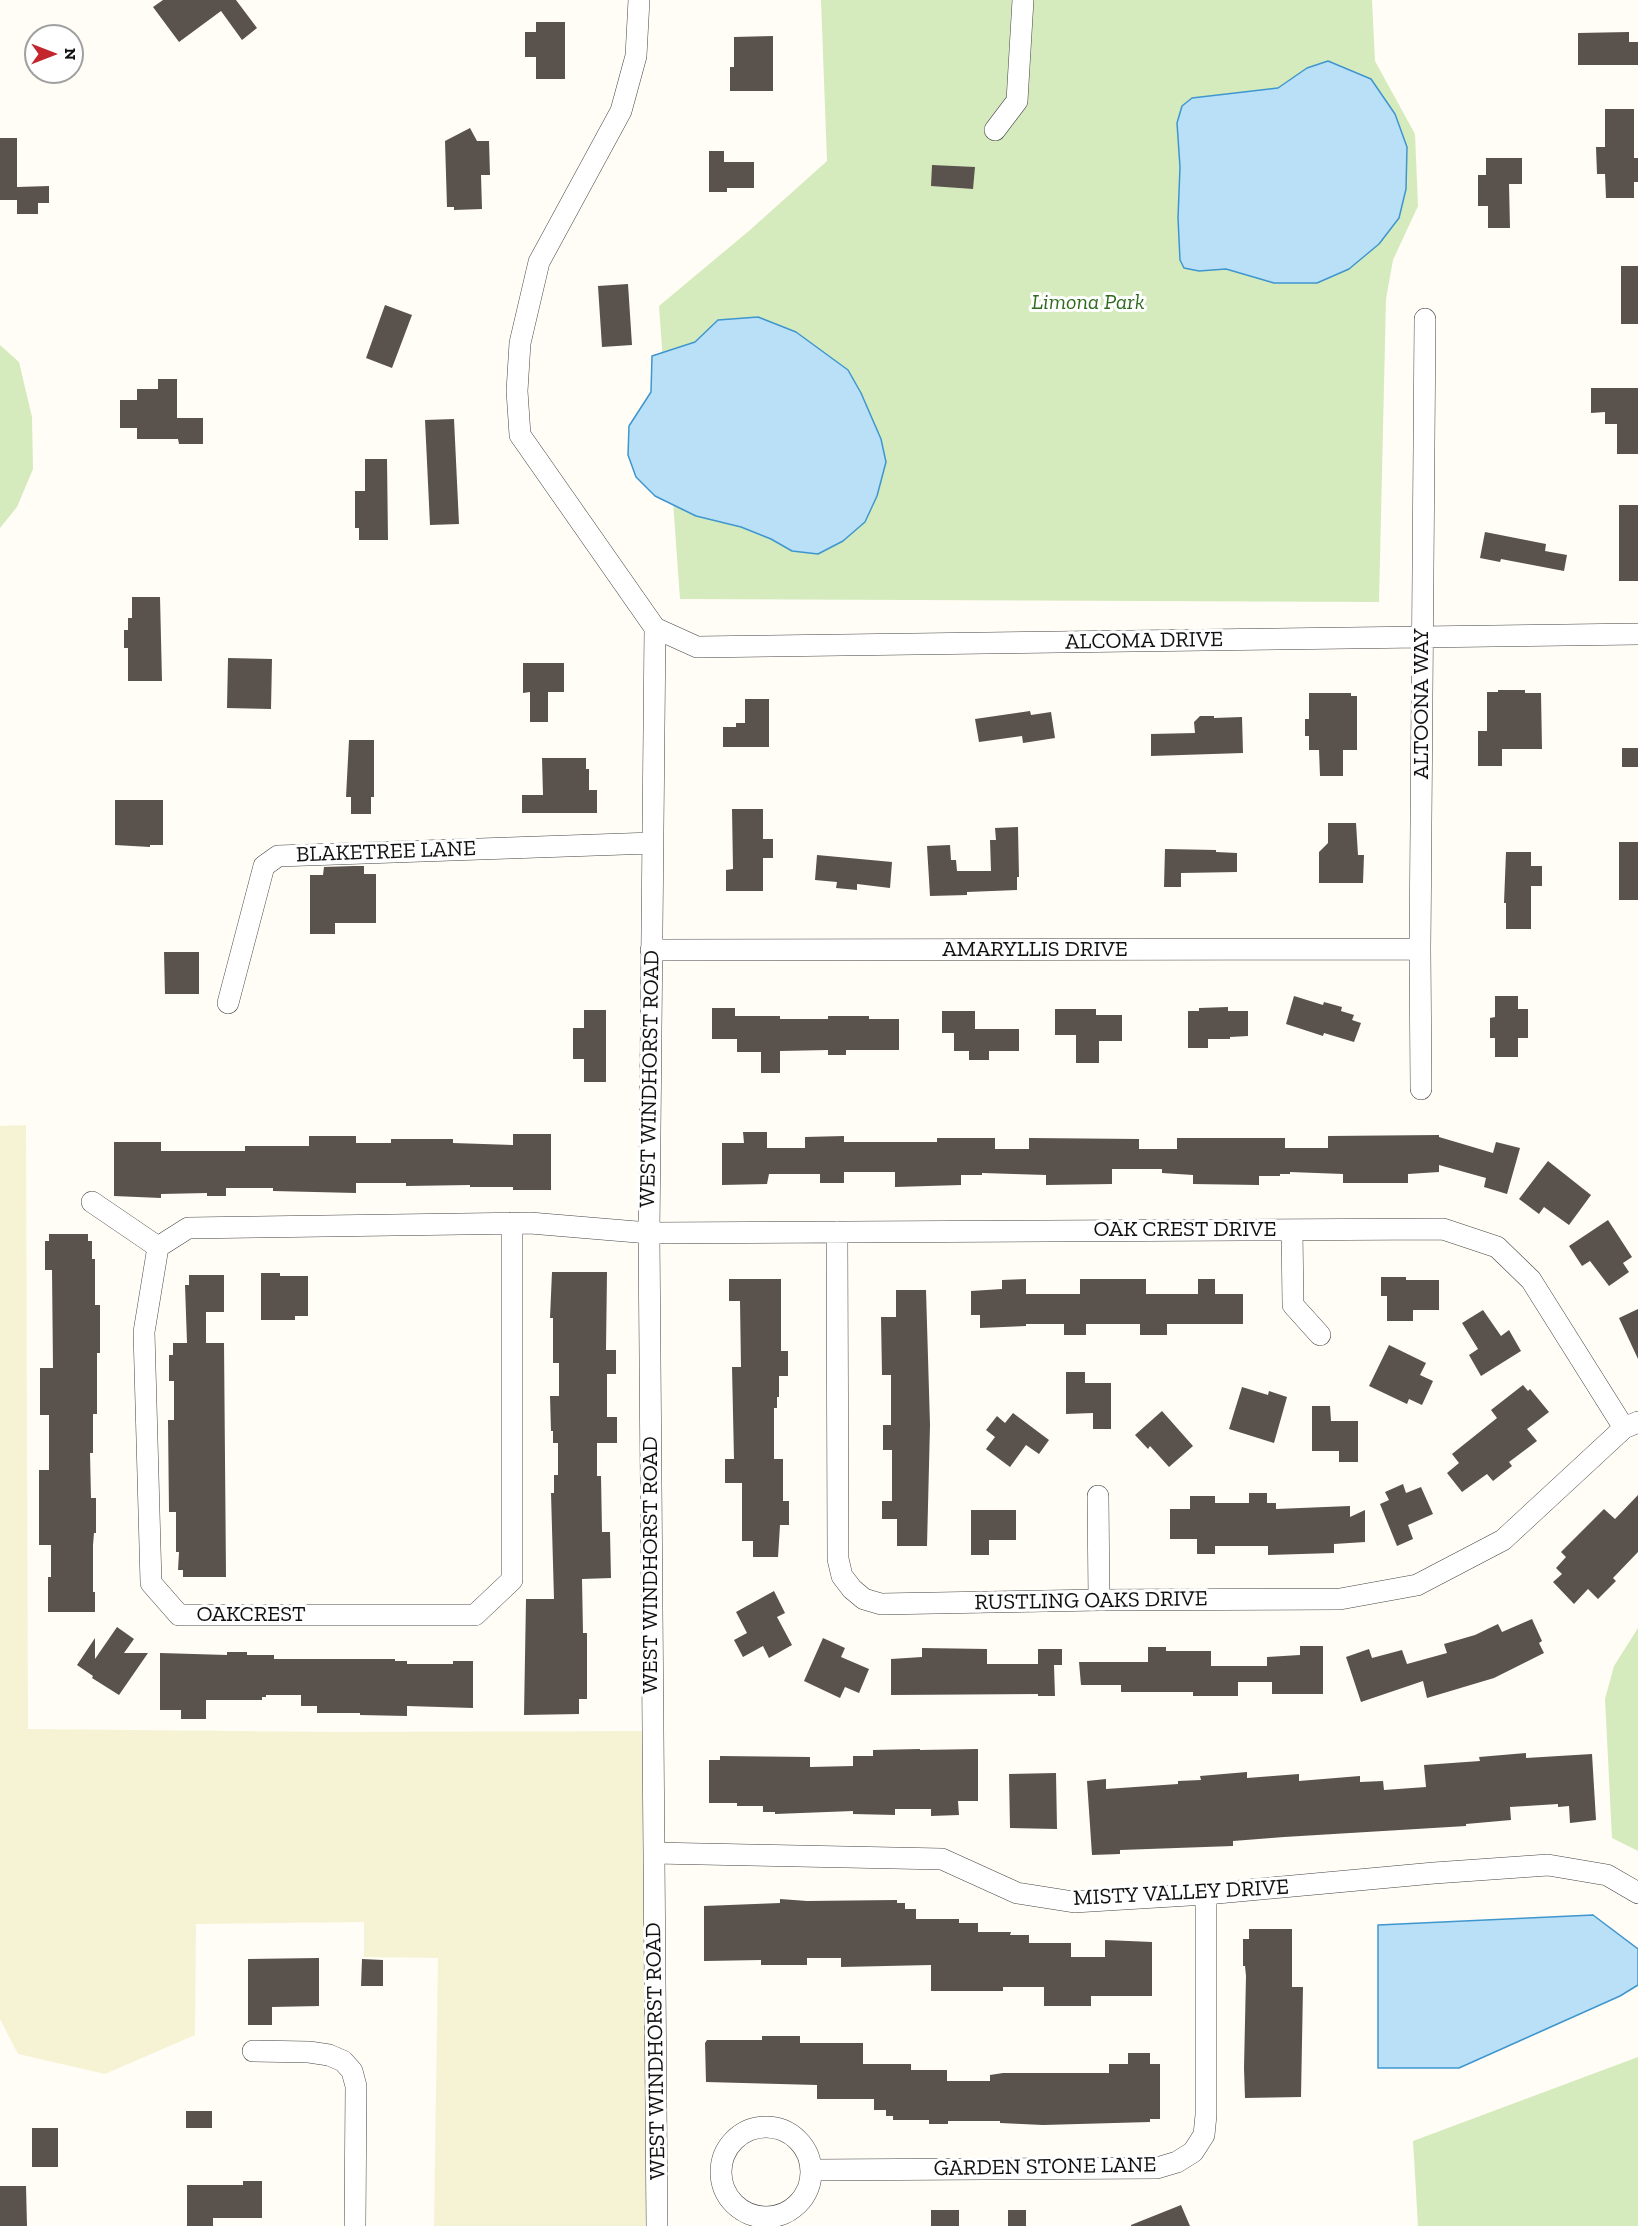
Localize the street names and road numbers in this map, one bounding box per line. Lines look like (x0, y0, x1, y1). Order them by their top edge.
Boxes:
street label: ALCOMA DRIVE (1065, 626, 1223, 656)
street label: ALTOONA WAY (1409, 629, 1435, 779)
street label: BLAKETREE LANE (296, 836, 476, 868)
street label: AMARYLLIS DRIVE (942, 937, 1128, 963)
street label: WEST WINDHORST ROAD (635, 950, 665, 1208)
street label: OAK CREST DRIVE (1094, 1217, 1276, 1243)
street label: WEST WINDHORST ROAD (638, 1436, 664, 1694)
street label: RUSTLING OAKS DRIVE (974, 1586, 1208, 1616)
street label: OAKCREST (196, 1602, 306, 1628)
street label: MISTY VALLEY DRIVE (1073, 1874, 1289, 1912)
street label: WEST WINDHORST ROAD (641, 1922, 671, 2180)
street label: GARDEN STONE LANE (933, 2152, 1157, 2182)

